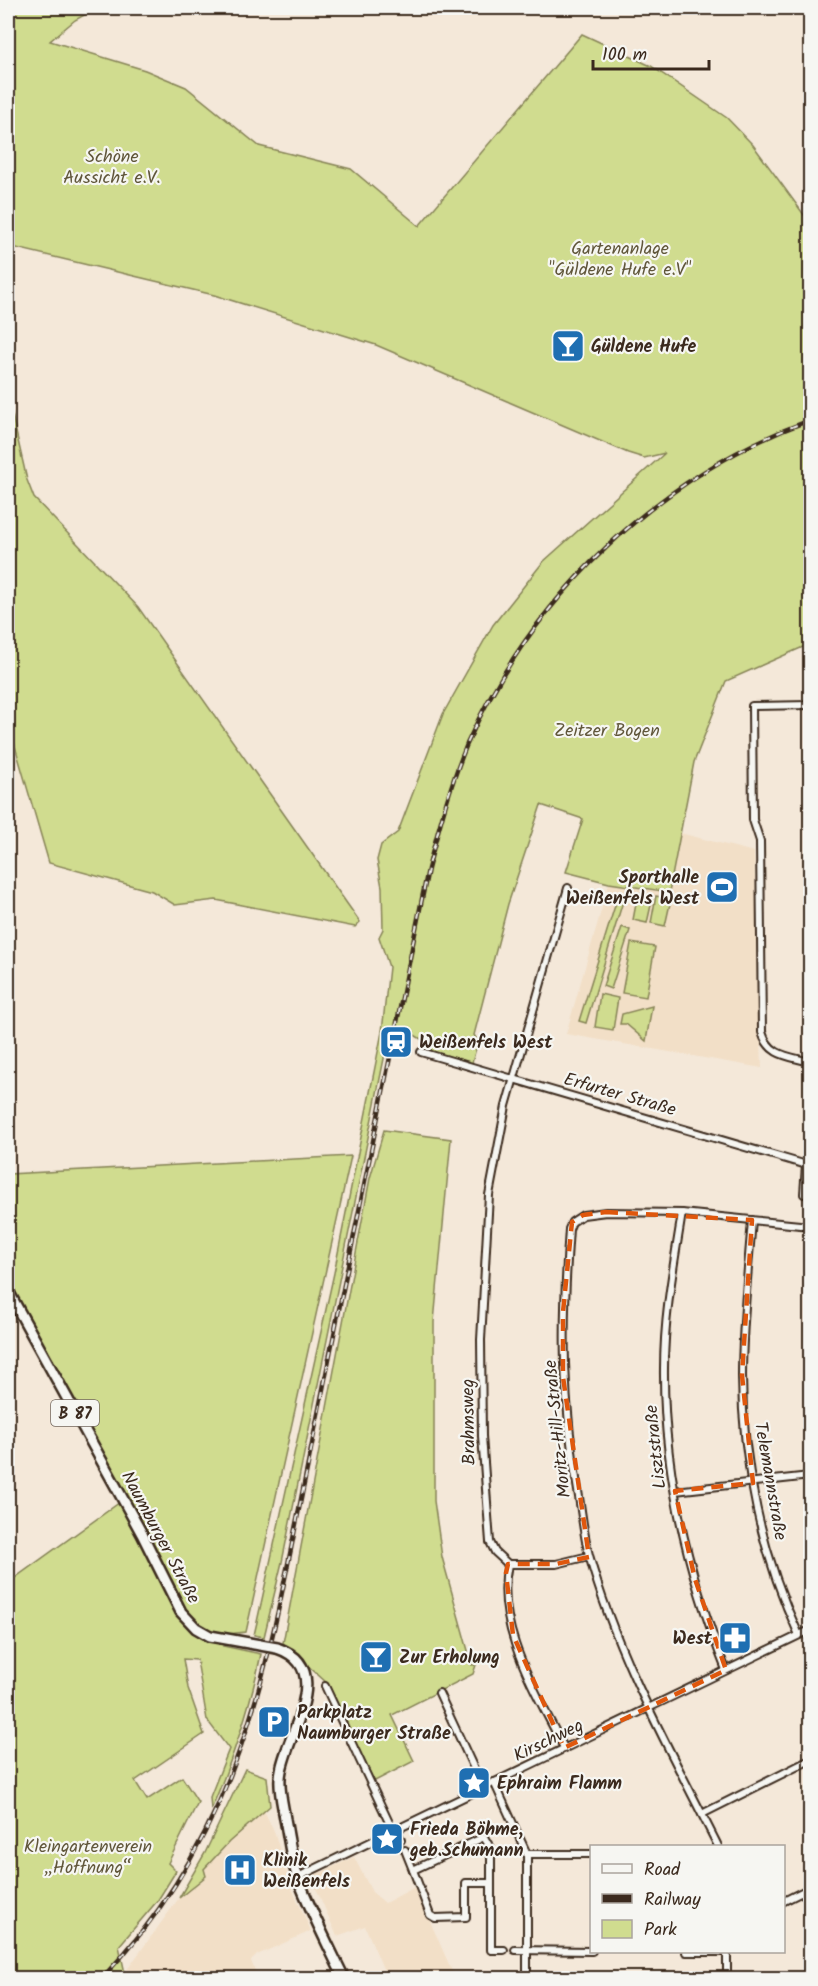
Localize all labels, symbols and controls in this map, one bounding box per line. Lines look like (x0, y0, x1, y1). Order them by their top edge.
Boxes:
scale bar (593, 33, 708, 71)
text: 100 m (602, 41, 647, 70)
park label: Schöne Aussicht e.V. (63, 143, 161, 193)
park label: Gartenanlage "Güldene Hufe e.V" (549, 235, 691, 285)
bar icon: Güldene Hufe (550, 328, 586, 364)
place label: Güldene Hufe (591, 333, 697, 362)
park label: Zeitzer Bogen (554, 717, 660, 746)
place label: Sporthalle Weißenfels West (566, 864, 700, 914)
sports icon: Sporthalle Weißenfels West (704, 869, 740, 905)
station icon: Weißenfels West (378, 1024, 414, 1060)
place label: Weißenfels West (419, 1029, 553, 1058)
street label: Erfurter Straße (560, 1066, 679, 1125)
street label: Moritz-Hill-Straße (537, 1358, 580, 1499)
street label: Brahmsweg (454, 1379, 485, 1465)
road number: B 87 (51, 1400, 99, 1426)
street label: Lisztstraße (638, 1403, 675, 1490)
street label: Telemannstraße (745, 1420, 794, 1543)
street label: Naumburger Straße (112, 1466, 207, 1609)
pharmacy icon: West (717, 1620, 753, 1656)
place label: West (673, 1625, 713, 1654)
bar icon: Zur Erholung (358, 1639, 394, 1675)
place label: Zur Erholung (399, 1644, 500, 1673)
place label: Parkplatz Naumburger Straße (297, 1699, 451, 1749)
parking icon: Parkplatz Naumburger Straße (256, 1704, 292, 1740)
street label: Kirschweg (509, 1712, 589, 1771)
place icon: Ephraim Flamm (456, 1765, 492, 1801)
place label: Ephraim Flamm (497, 1770, 622, 1799)
place label: Frieda Böhme, geb.Schumann (409, 1816, 523, 1866)
place icon: Frieda Böhme, geb.Schumann (369, 1821, 405, 1857)
park label: Kleingartenverein „Hoffnung“ (24, 1833, 152, 1883)
legend (590, 1845, 785, 1953)
place label: Klinik Weißenfels (263, 1847, 351, 1897)
hospital icon: Klinik Weißenfels (222, 1852, 258, 1888)
text: Road (644, 1856, 681, 1885)
text: Railway (644, 1886, 701, 1915)
text: Park (644, 1916, 677, 1945)

